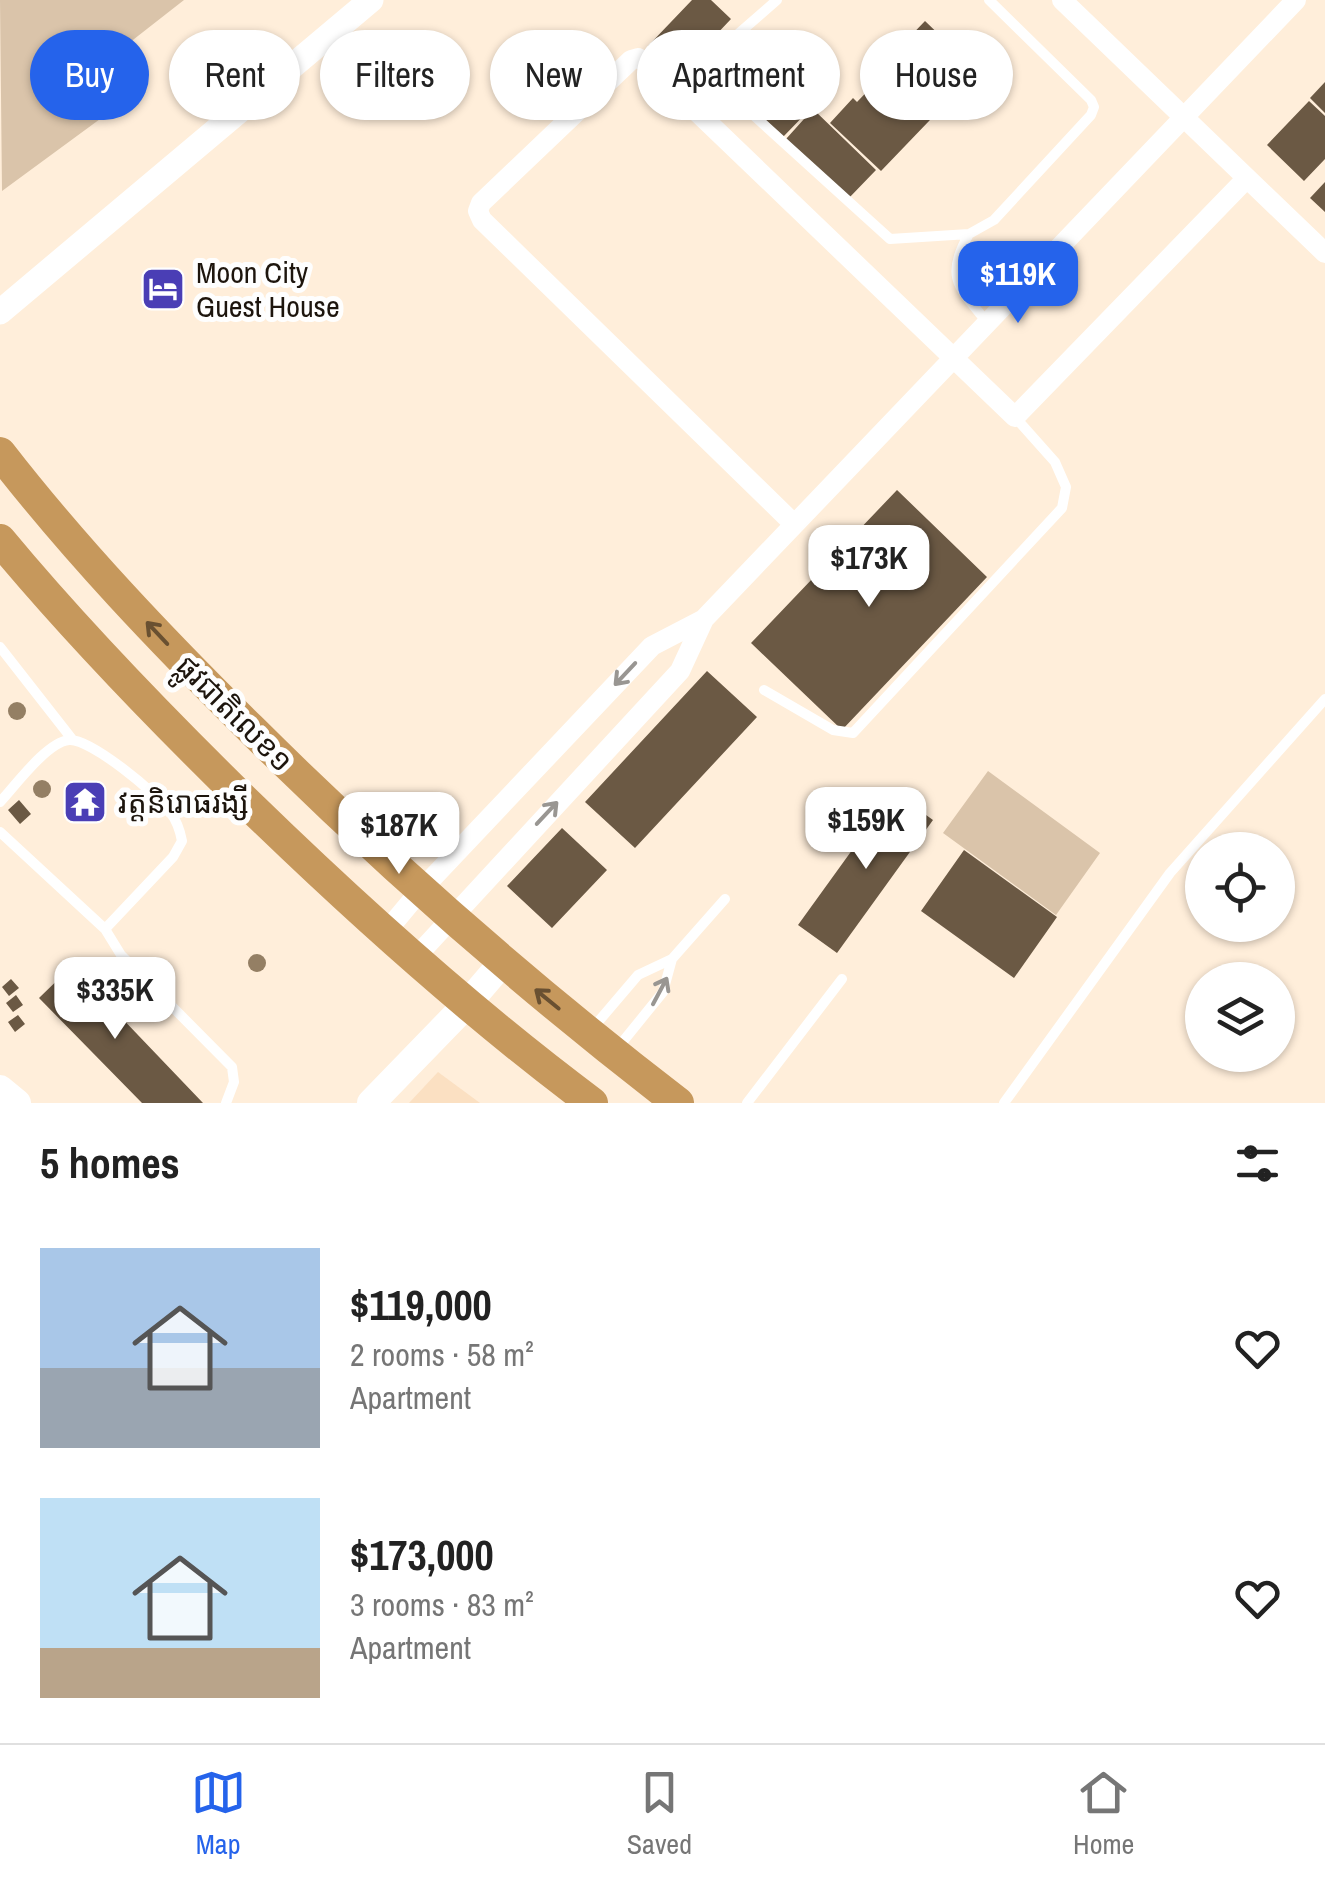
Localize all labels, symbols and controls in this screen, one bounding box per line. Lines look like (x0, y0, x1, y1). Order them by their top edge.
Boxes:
chip: Buy (30, 30, 149, 120)
chip: Rent (169, 30, 300, 120)
chip: Filters (320, 30, 470, 120)
chip: New (490, 30, 617, 120)
chip: Apartment (637, 30, 840, 120)
chip: House (860, 30, 1013, 120)
pin: $119K (948, 241, 1088, 326)
place label: Moon City Guest House (196, 252, 340, 326)
text: $119K (980, 252, 1056, 295)
hotel icon: Moon City Guest House (140, 266, 186, 312)
pin: $173K (799, 525, 939, 610)
text: $173K (830, 536, 908, 579)
one-way arrow (145, 622, 169, 646)
street label: ផ្លូវជាតិលេខ១ (163, 646, 302, 785)
one-way arrow (614, 661, 637, 686)
temple icon: វត្តនិរោធរង្សី (62, 779, 108, 825)
place label: វត្តនិរោធរង្សី (118, 782, 249, 822)
pin: $159K (796, 787, 936, 872)
pin: $187K (329, 792, 469, 877)
text: $159K (827, 798, 905, 841)
one-way arrow (536, 801, 559, 826)
text: $187K (360, 803, 438, 846)
map controls (1185, 832, 1295, 1072)
button: locate (1185, 832, 1295, 942)
pin: $335K (45, 957, 185, 1042)
button: layers (1185, 962, 1295, 1072)
text: $335K (76, 968, 154, 1011)
one-way arrow (651, 977, 670, 1006)
one-way arrow (535, 988, 561, 1010)
text: 5 homes (40, 1135, 180, 1191)
icon: filters (1230, 1136, 1285, 1191)
text: $119,000 (350, 1277, 492, 1333)
icon: home (120, 1288, 240, 1408)
icon: heart (1230, 1321, 1285, 1376)
text: 2 rooms · 58 m² (350, 1333, 534, 1376)
text: Apartment (350, 1376, 471, 1419)
text: $173,000 (350, 1527, 494, 1583)
icon: home (120, 1538, 240, 1658)
icon: heart (1230, 1571, 1285, 1626)
text: 3 rooms · 83 m² (350, 1583, 534, 1626)
text: Apartment (350, 1626, 471, 1669)
tab: Map (191, 1765, 246, 1863)
tab: Saved (627, 1765, 692, 1863)
tab: Home (1073, 1765, 1134, 1863)

